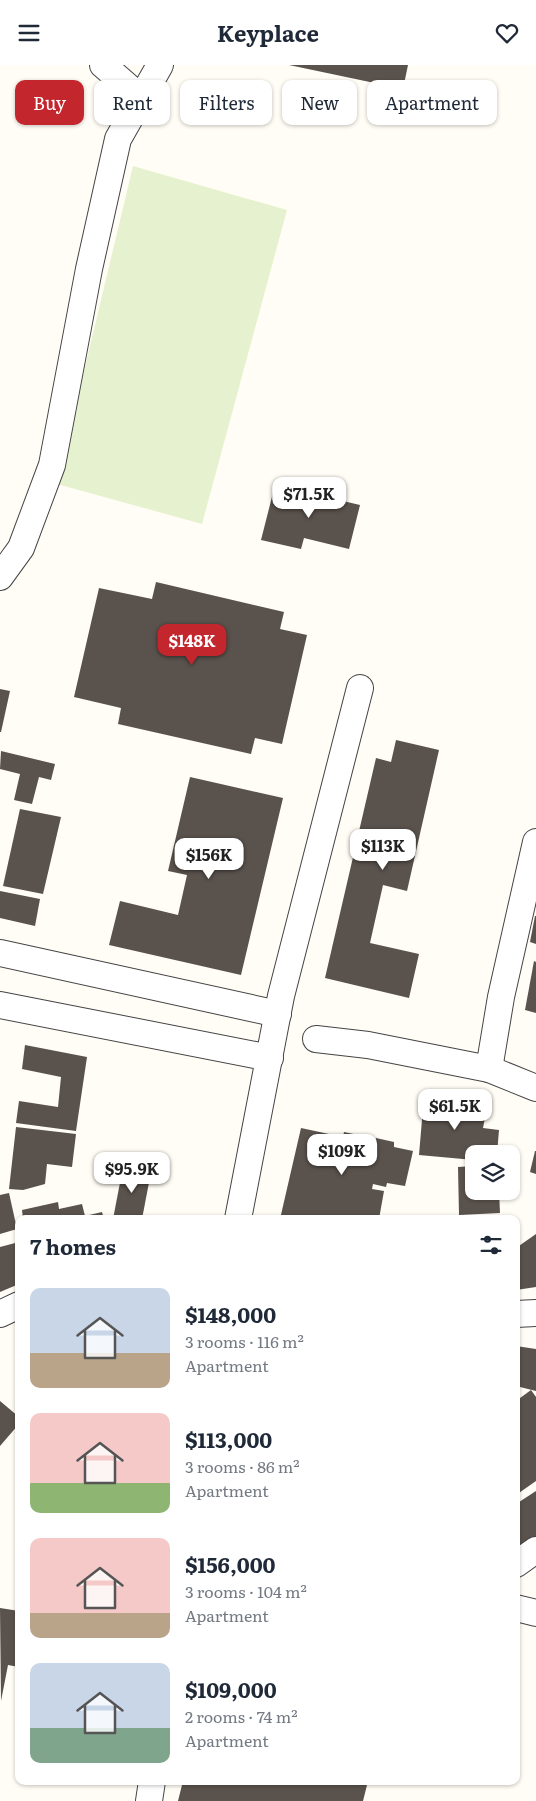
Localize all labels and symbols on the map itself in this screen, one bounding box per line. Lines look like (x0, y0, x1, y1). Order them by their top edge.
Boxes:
pin: $71.5K (268, 477, 350, 519)
pin: $148K (157, 623, 227, 666)
pin: $113K (348, 829, 418, 871)
pin: $156K (174, 837, 244, 880)
pin: $61.5K (414, 1089, 496, 1131)
pin: $109K (307, 1133, 377, 1176)
pin: $95.9K (91, 1151, 173, 1194)

